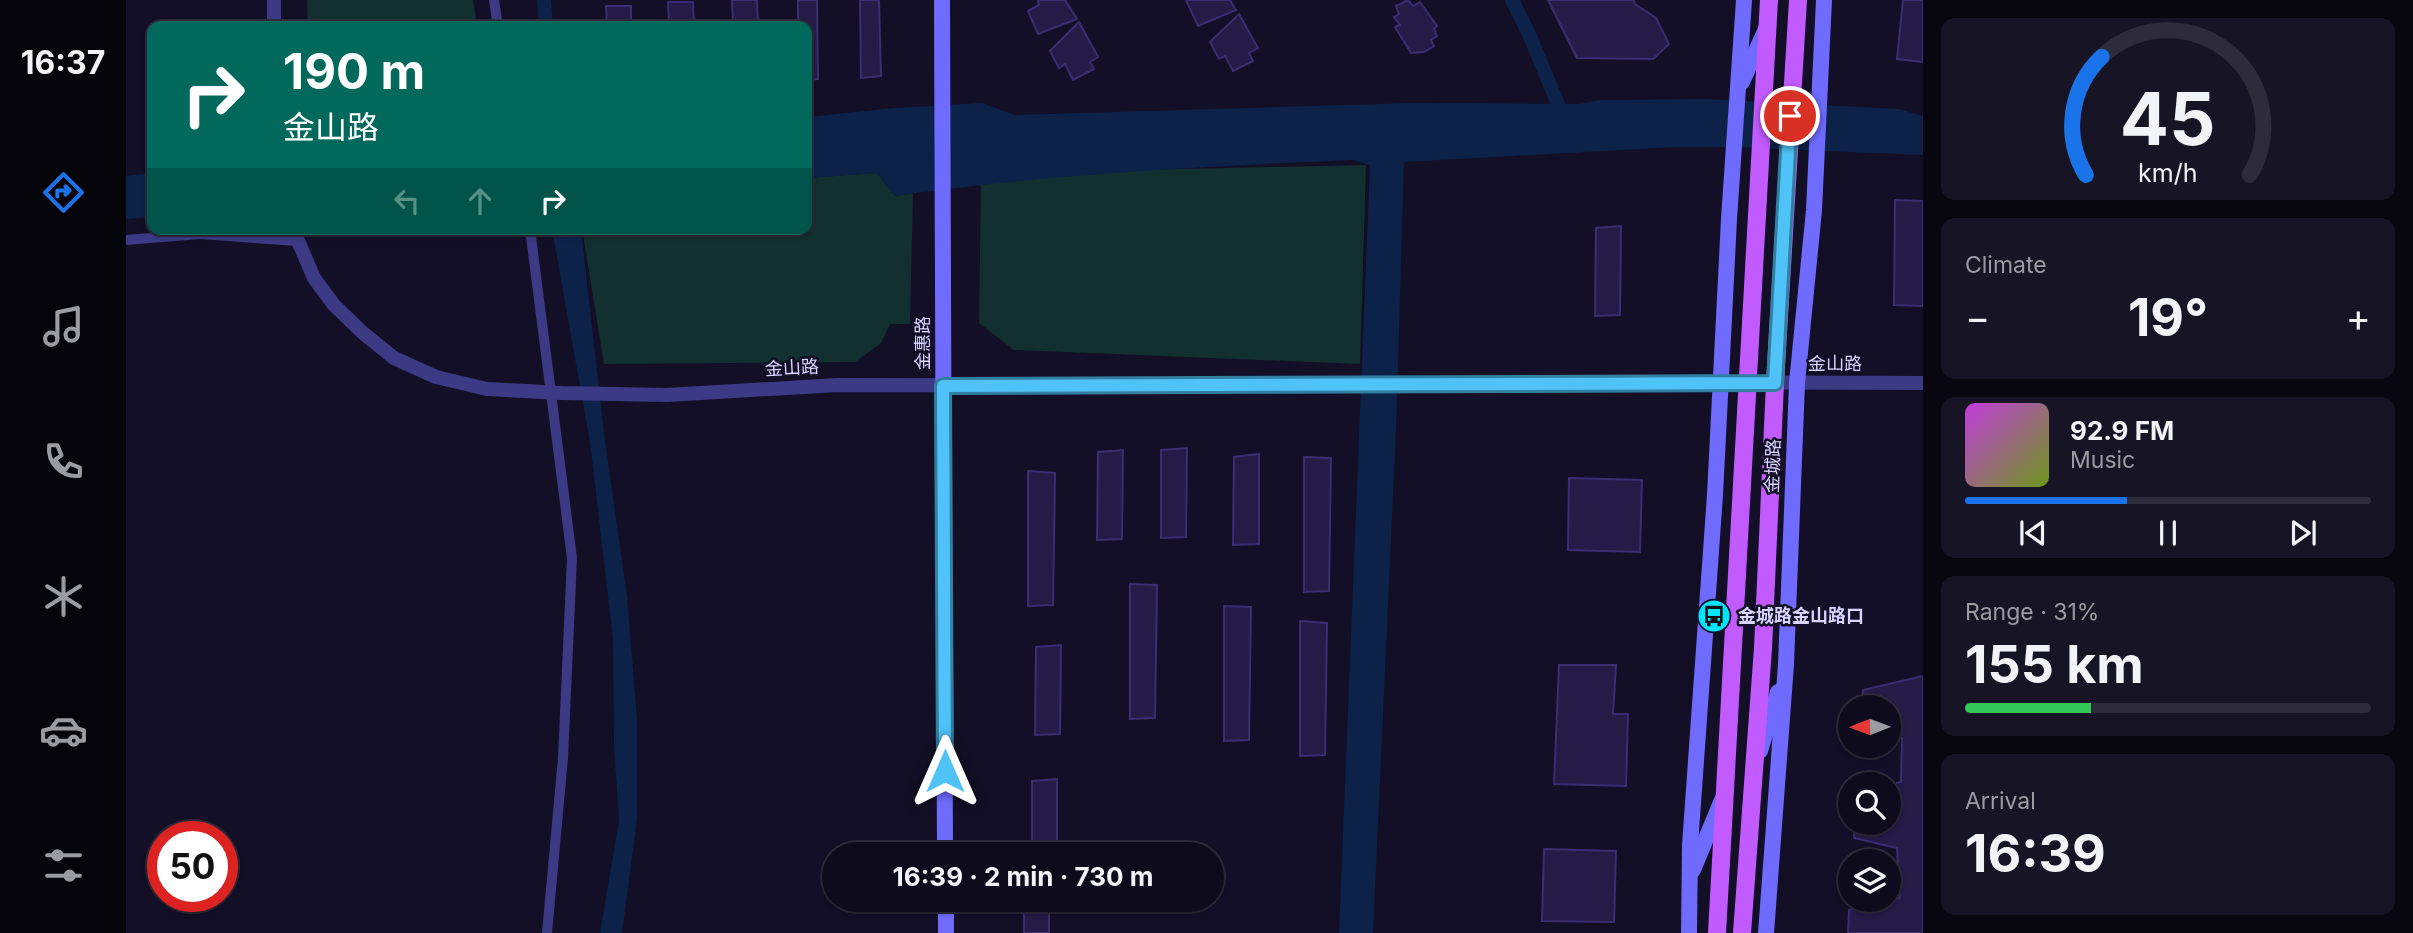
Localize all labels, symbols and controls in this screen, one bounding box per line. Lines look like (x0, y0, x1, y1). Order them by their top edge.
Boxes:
text: 190 m (283, 42, 425, 101)
text: 16:37 (21, 43, 105, 82)
icon: right (168, 49, 259, 140)
text: 45 (2120, 74, 2216, 163)
pin (1760, 86, 1820, 146)
icon: arrive (1771, 97, 1809, 135)
text: 金山路 (283, 108, 379, 147)
text: km/h (2138, 158, 2198, 188)
icon: directions (39, 168, 88, 217)
icon: left (388, 182, 426, 220)
icon: ahead (461, 182, 499, 220)
icon: right (534, 182, 572, 220)
text: Climate (1965, 251, 2047, 279)
text: 19° (2128, 286, 2208, 349)
text: − (1965, 294, 1990, 340)
text: + (2346, 294, 2371, 340)
icon: music (39, 302, 88, 351)
street label: 金惠路 (912, 316, 933, 370)
street label: 金山路 (1808, 353, 1862, 374)
street label: 金山路 (764, 356, 819, 379)
text: 92.9 FM (2070, 415, 2174, 446)
icon: phone (39, 437, 88, 486)
street label: 金城路 (1761, 439, 1784, 493)
text: Music (2070, 446, 2135, 474)
icon: previous (2014, 514, 2052, 552)
icon: pause (2149, 514, 2187, 552)
icon: next (2284, 514, 2322, 552)
icon: climate (39, 572, 88, 621)
bus stop icon: 金城路金山路口 (1695, 597, 1733, 635)
text: Range · 31% (1965, 598, 2099, 626)
place label: 金城路金山路口 (1738, 605, 1864, 626)
text: 155 km (1965, 633, 2144, 696)
north arrow (1838, 695, 1900, 758)
map controls (1838, 695, 1901, 912)
icon: car (39, 706, 88, 755)
position arrow (908, 734, 982, 808)
button: search (1838, 772, 1901, 835)
text: Arrival (1965, 787, 2036, 815)
speed limit sign: 50 (147, 821, 238, 912)
text: 16:39 (1965, 822, 2106, 885)
icon: filters (39, 841, 88, 890)
button: layers (1838, 849, 1901, 912)
text: 16:39 · 2 min · 730 m (893, 861, 1153, 892)

